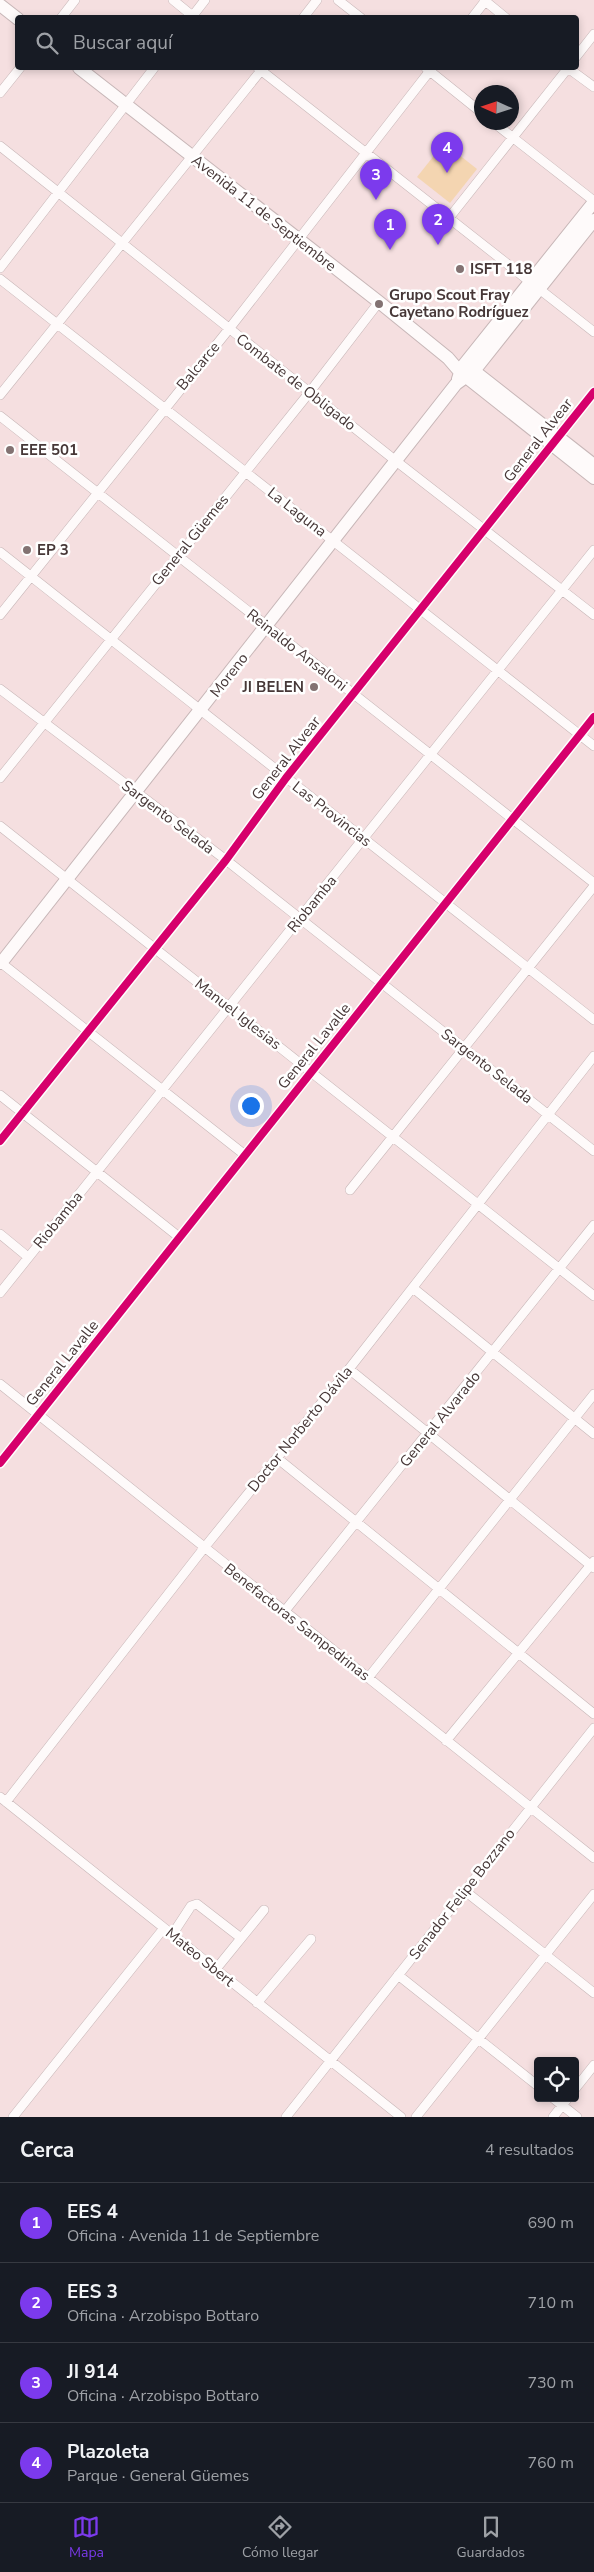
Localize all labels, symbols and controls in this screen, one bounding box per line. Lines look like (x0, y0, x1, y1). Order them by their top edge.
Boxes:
search box (15, 15, 579, 70)
icon: search (33, 29, 61, 57)
text: Buscar aquí (73, 30, 172, 56)
north arrow (474, 85, 519, 130)
pin: 4 (431, 132, 463, 173)
street label: Avenida 11 de Septiembre (187, 150, 341, 276)
pin: 3 (360, 159, 392, 200)
pin: 2 (422, 204, 454, 245)
pin: 1 (374, 209, 406, 250)
place label: ISFT 118 (470, 259, 533, 279)
marker: ISFT 118 (454, 263, 466, 275)
place label: Grupo Scout Fray Cayetano Rodríguez (389, 285, 529, 322)
marker: Grupo Scout Fray Cayetano Rodríguez (373, 298, 385, 310)
street label: Combate de Obligado (232, 329, 360, 435)
street label: Balcarce (172, 338, 224, 394)
street label: General Alvear (499, 394, 577, 486)
place label: EEE 501 (20, 440, 78, 460)
marker: EEE 501 (4, 444, 16, 456)
street label: La Laguna (263, 483, 331, 541)
street label: General Güemes (147, 490, 233, 590)
place label: EP 3 (37, 540, 69, 560)
marker: EP 3 (21, 544, 33, 556)
street label: Reinaldo Ansaloni (243, 604, 351, 696)
street label: Moreno (205, 649, 253, 701)
place label: JI BELEN (242, 677, 304, 697)
marker: JI BELEN (308, 681, 320, 693)
street label: General Alvear (247, 712, 325, 804)
street label: Sargento Selada (117, 775, 219, 859)
street label: Las Provincias (288, 777, 376, 851)
street label: Riobamba (283, 871, 341, 937)
street label: Manuel Iglesias (191, 974, 285, 1054)
street label: General Lavalle (273, 999, 355, 1093)
street label: Sargento Selada (437, 1024, 537, 1108)
your location (238, 1093, 264, 1119)
street label: Riobamba (29, 1187, 87, 1253)
street label: General Lavalle (21, 1316, 103, 1410)
street label: Doctor Norberto Dávila (243, 1362, 357, 1496)
street label: General Alvarado (395, 1367, 485, 1471)
street label: Benefactoras Sampedrinas (220, 1559, 374, 1685)
street label: Senador Felipe Bozzano (404, 1824, 520, 1964)
street label: Mateo Sbert (161, 1923, 239, 1991)
map controls (534, 2057, 579, 2102)
button: locate (534, 2057, 579, 2102)
text: Cerca (20, 2136, 74, 2164)
text: 4 resultados (485, 2139, 574, 2161)
text: EES 4 (67, 2199, 118, 2225)
text: 1 (31, 2212, 41, 2234)
text: 690 m (527, 2212, 574, 2234)
text: Oficina · Avenida 11 de Septiembre (67, 2225, 319, 2247)
text: EES 3 (67, 2279, 118, 2305)
text: 2 (31, 2292, 41, 2314)
text: 710 m (527, 2292, 574, 2314)
text: Oficina · Arzobispo Bottaro (67, 2305, 259, 2327)
text: JI 914 (67, 2359, 118, 2385)
text: 3 (31, 2372, 41, 2394)
text: 730 m (527, 2372, 574, 2394)
text: Oficina · Arzobispo Bottaro (67, 2385, 259, 2407)
text: Plazoleta (67, 2439, 150, 2465)
text: 4 (31, 2452, 41, 2474)
text: 760 m (527, 2452, 574, 2474)
text: Parque · General Güemes (67, 2465, 249, 2487)
tab: Mapa (69, 2513, 104, 2562)
tab: Cómo llegar (242, 2513, 318, 2562)
tab: Guardados (456, 2513, 525, 2562)

